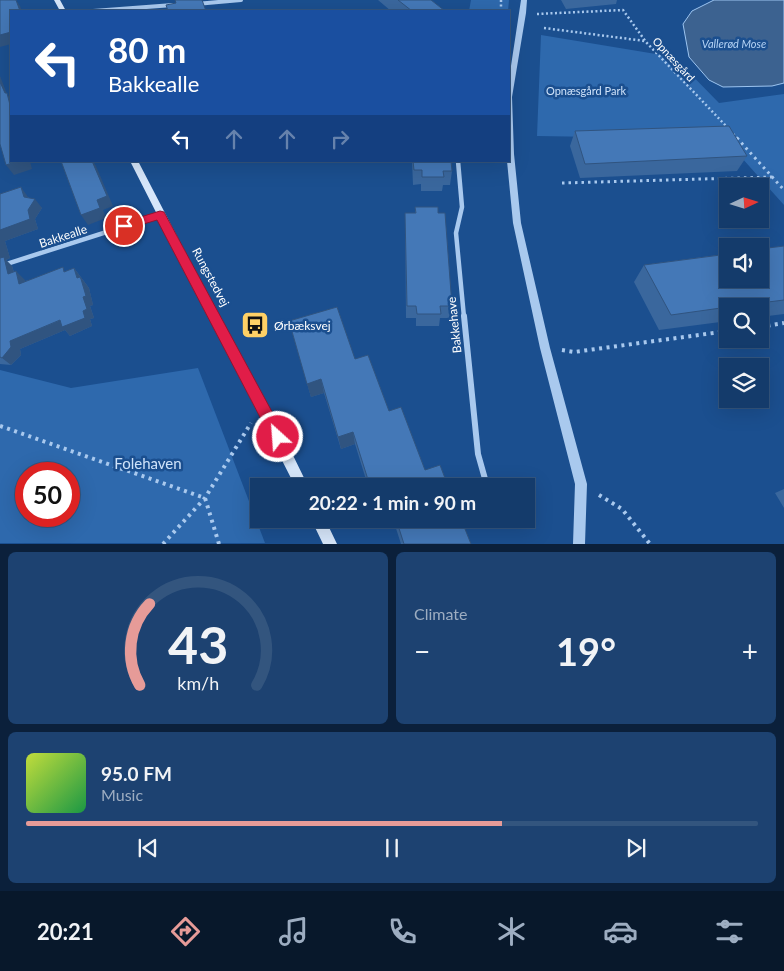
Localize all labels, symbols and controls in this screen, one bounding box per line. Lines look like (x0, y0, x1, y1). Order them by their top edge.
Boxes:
text: 80 m (108, 28, 186, 70)
icon: left (25, 30, 90, 95)
street label: Opnæsgård (650, 34, 698, 84)
water label: Vallerød Mose (702, 37, 766, 50)
text: Bakkealle (108, 70, 199, 97)
park label: Opnæsgård Park (546, 84, 626, 97)
icon: left (167, 125, 195, 153)
icon: ahead (220, 125, 248, 153)
icon: ahead (273, 125, 301, 153)
icon: right (326, 125, 354, 153)
north arrow (719, 178, 769, 228)
map controls (719, 178, 769, 408)
pin (103, 205, 145, 247)
icon: arrive (110, 212, 138, 240)
street label: Bakkealle (37, 221, 89, 251)
button: sound (719, 238, 769, 288)
street label: Rungstedvej (189, 245, 233, 309)
street label: Bakkehave (444, 296, 464, 354)
button: search (719, 298, 769, 348)
bus stop icon: Ørbæksvej (240, 310, 270, 340)
place label: Ørbæksvej (274, 318, 331, 333)
button: layers (719, 358, 769, 408)
position arrow (251, 410, 303, 462)
park label: Folehaven (114, 454, 182, 472)
speed limit sign: 50 (15, 462, 80, 527)
text: 20:22 · 1 min · 90 m (309, 491, 476, 514)
text: Climate (414, 604, 467, 623)
text: 43 (168, 613, 228, 675)
text: 19° (556, 628, 616, 674)
text: − (414, 634, 430, 668)
text: + (742, 634, 758, 668)
text: km/h (177, 672, 219, 694)
text: 95.0 FM (101, 762, 172, 785)
text: Music (101, 785, 143, 804)
icon: previous (134, 834, 162, 862)
icon: pause (378, 834, 406, 862)
icon: next (622, 834, 650, 862)
icon: directions (168, 914, 203, 949)
icon: music (276, 914, 311, 949)
icon: phone (385, 914, 420, 949)
icon: climate (494, 914, 529, 949)
icon: car (603, 914, 638, 949)
icon: filters (712, 914, 747, 949)
text: 20:21 (37, 918, 94, 945)

